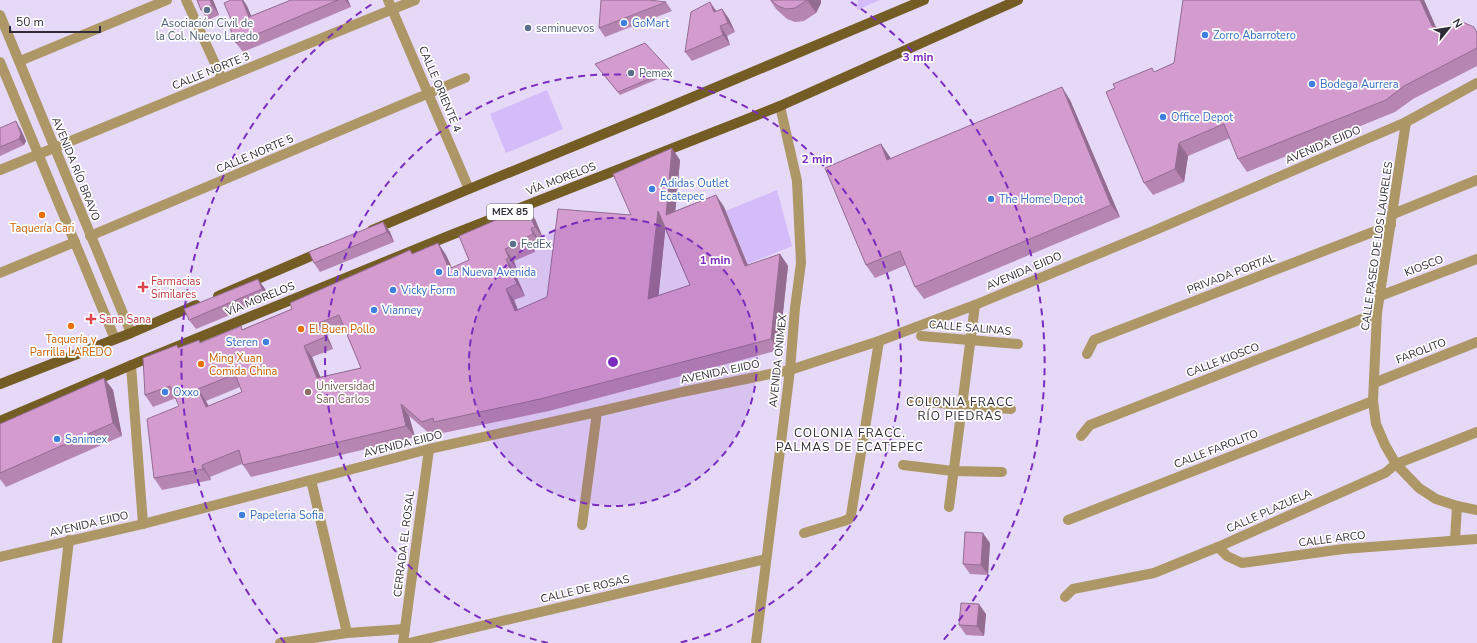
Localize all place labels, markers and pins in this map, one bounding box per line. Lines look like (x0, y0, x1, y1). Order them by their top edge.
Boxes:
marker: Asociación Civil de la Col. Nuevo Laredo (202, 5, 212, 15)
place label: Asociación Civil de la Col. Nuevo Laredo (156, 16, 258, 44)
place label: GoMart (632, 16, 670, 31)
marker: GoMart (619, 18, 629, 28)
place label: seminuevos (536, 21, 594, 36)
marker: seminuevos (523, 23, 533, 33)
place label: Zorro Abarrotero (1213, 28, 1296, 43)
marker: Zorro Abarrotero (1200, 30, 1210, 40)
place label: Pemex (639, 66, 673, 81)
marker: Pemex (626, 68, 636, 78)
place label: Bodega Aurrera (1320, 77, 1399, 92)
marker: Bodega Aurrera (1307, 79, 1317, 89)
place label: Office Depot (1171, 110, 1233, 125)
marker: Office Depot (1158, 112, 1168, 122)
place label: Adidas Outlet Ecatepec (660, 176, 729, 204)
marker: Adidas Outlet Ecatepec (647, 184, 657, 194)
place label: The Home Depot (999, 192, 1084, 207)
marker: The Home Depot (986, 194, 996, 204)
marker: Taquería Cari (37, 210, 47, 220)
place label: Taquería Cari (10, 221, 74, 236)
place label: FedEx (521, 237, 551, 252)
marker: FedEx (508, 239, 518, 249)
place label: La Nueva Avenida (447, 265, 536, 280)
marker: La Nueva Avenida (434, 267, 444, 277)
place label: Farmacias Similares (151, 274, 201, 302)
marker: Farmacias Similares (138, 282, 148, 292)
place label: Vicky Form (400, 283, 455, 298)
marker: Vicky Form (388, 285, 398, 295)
place label: Vianney (381, 303, 422, 318)
marker: Vianney (369, 305, 379, 315)
place label: Sana Sana (99, 312, 151, 327)
marker: Sana Sana (86, 314, 96, 324)
marker: Taquería y Parrilla LAREDO (66, 321, 76, 331)
place label: El Buen Pollo (309, 322, 375, 337)
marker: El Buen Pollo (296, 324, 306, 334)
place label: Taquería y Parrilla LAREDO (30, 332, 112, 360)
place label: Steren (226, 335, 258, 350)
marker: Steren (261, 337, 271, 347)
place label: Ming Xuan Comida China (209, 351, 278, 379)
centre of rings (606, 355, 620, 369)
marker: Ming Xuan Comida China (196, 359, 206, 369)
place label: Universidad San Carlos (316, 379, 375, 407)
place label: Oxxo (173, 385, 199, 400)
marker: Oxxo (160, 387, 170, 397)
marker: Universidad San Carlos (303, 387, 313, 397)
place label: Sanimex (65, 432, 108, 447)
marker: Sanimex (52, 434, 62, 444)
place label: Papeleria Sofia (250, 508, 324, 523)
marker: Papeleria Sofia (237, 510, 247, 520)

